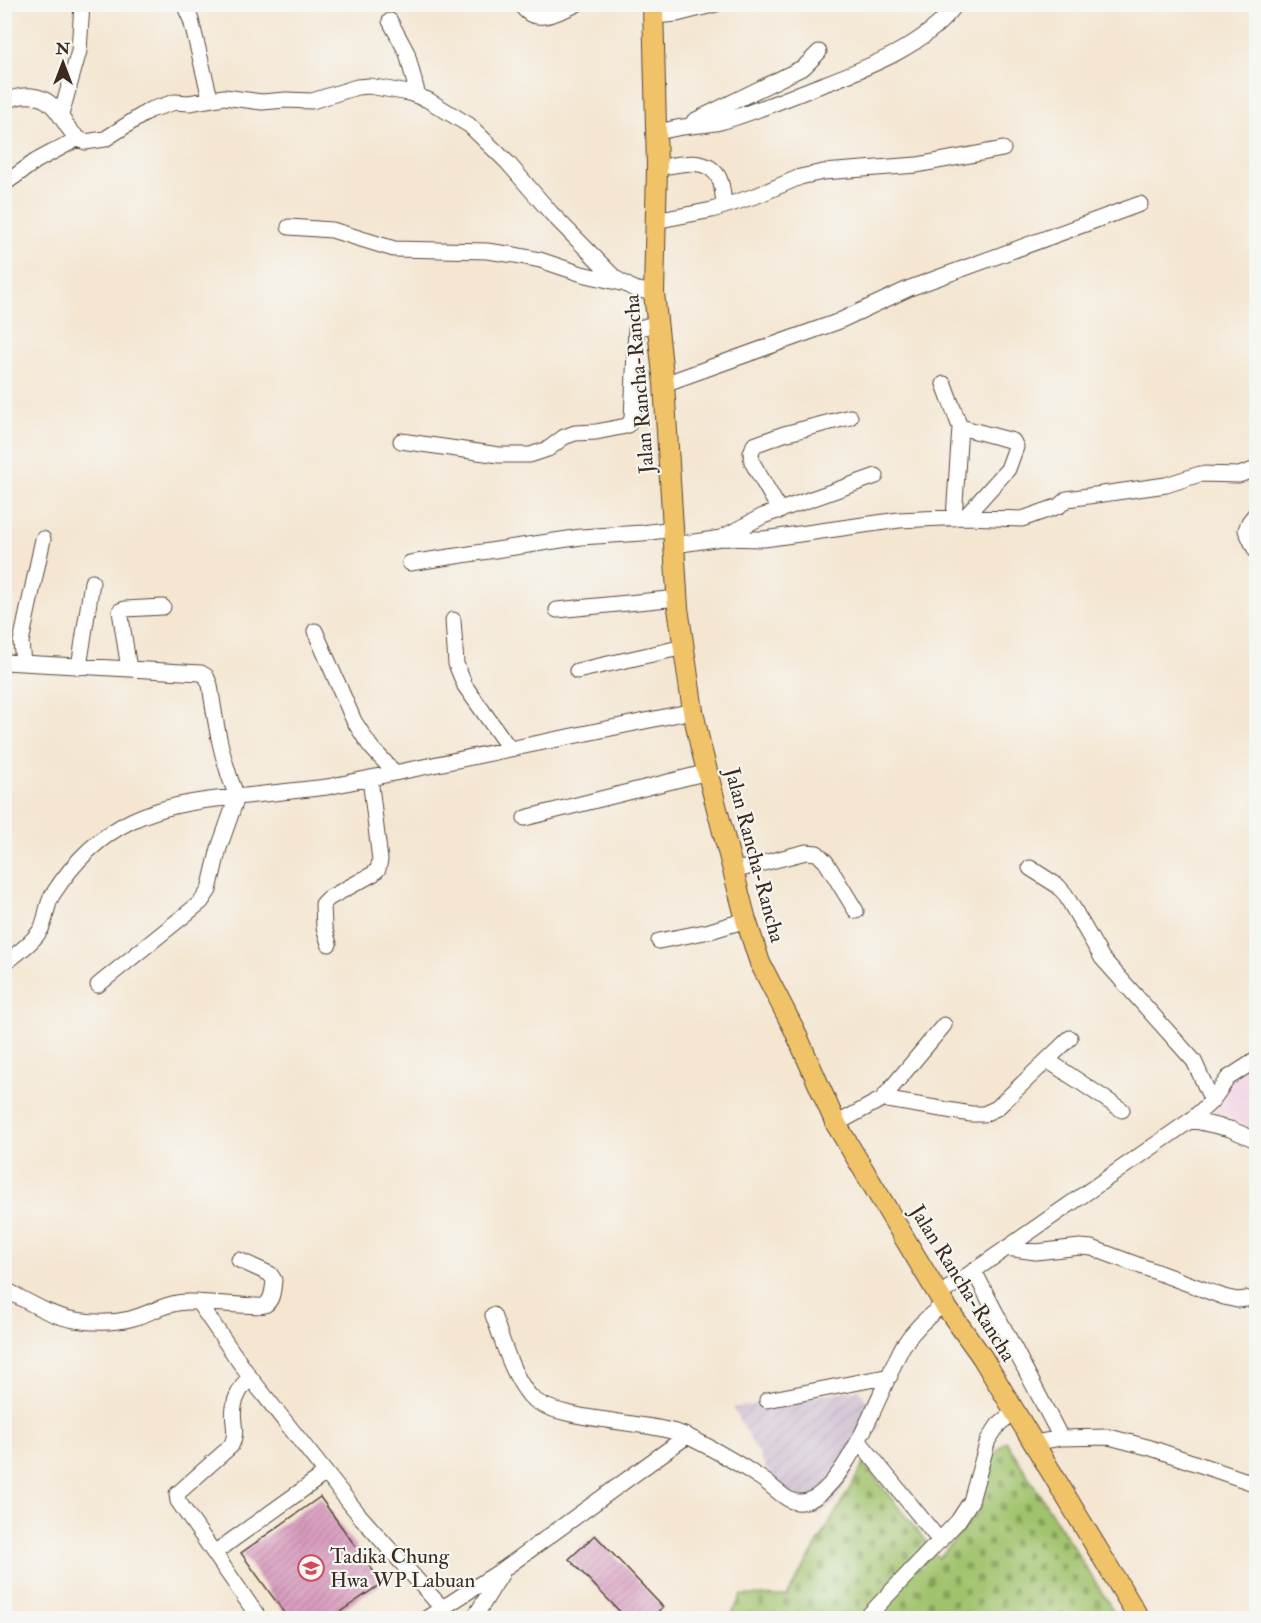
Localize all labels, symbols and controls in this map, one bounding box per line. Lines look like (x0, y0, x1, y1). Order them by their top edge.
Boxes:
north arrow (33, 33, 93, 93)
text: N (55, 39, 71, 59)
street label: Jalan Rancha-Rancha (618, 293, 661, 476)
street label: Jalan Rancha-Rancha (718, 764, 791, 946)
street label: Jalan Rancha-Rancha (903, 1199, 1022, 1367)
place label: Tadika Chung Hwa WP Labuan (330, 1543, 475, 1594)
school or university icon: Tadika Chung Hwa WP Labuan (296, 1553, 326, 1583)

